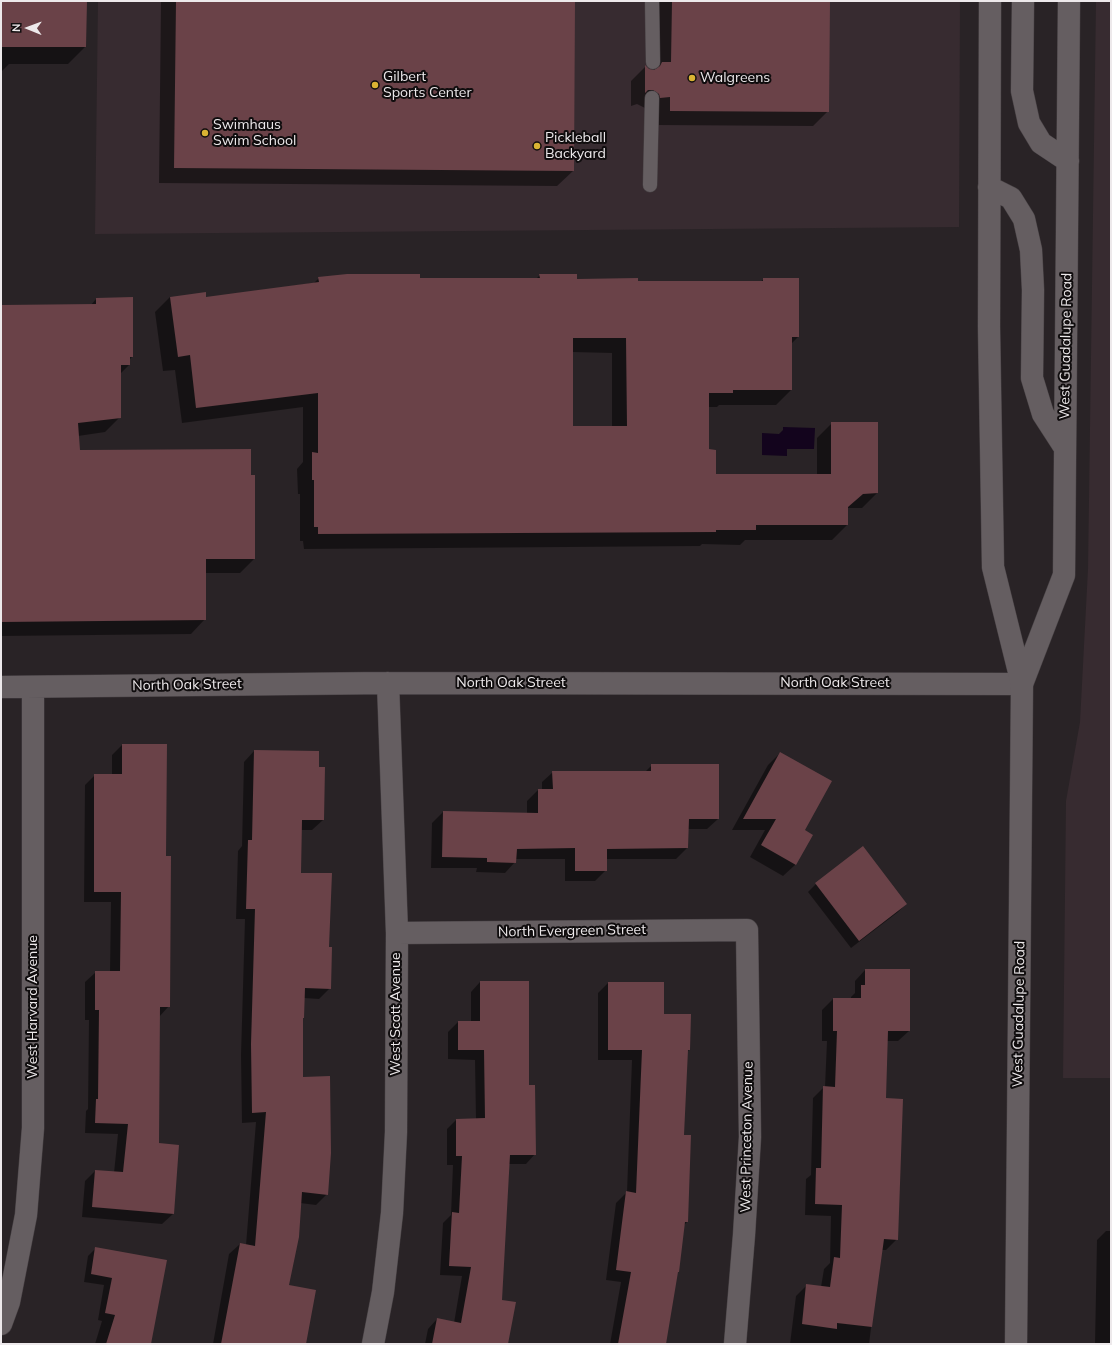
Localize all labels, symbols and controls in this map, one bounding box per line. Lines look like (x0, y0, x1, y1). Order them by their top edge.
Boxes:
north arrow (8, 8, 48, 48)
text: N (9, 24, 23, 32)
place label: Gilbert Sports Center (383, 69, 471, 102)
place label: Walgreens (700, 70, 770, 86)
marker: Walgreens (687, 73, 697, 83)
marker: Gilbert Sports Center (370, 80, 380, 90)
place label: Swimhaus Swim School (213, 117, 296, 150)
marker: Swimhaus Swim School (200, 128, 210, 138)
place label: Pickleball Backyard (545, 130, 606, 162)
marker: Pickleball Backyard (532, 141, 542, 151)
street label: West Guadalupe Road (1056, 273, 1076, 419)
street label: North Oak Street (456, 675, 566, 691)
street label: North Oak Street (780, 675, 890, 691)
street label: North Oak Street (132, 676, 242, 694)
street label: North Evergreen Street (498, 921, 646, 941)
street label: West Harvard Avenue (25, 935, 41, 1079)
street label: West Guadalupe Road (1009, 941, 1029, 1087)
street label: West Scott Avenue (388, 952, 404, 1076)
street label: West Princeton Avenue (737, 1061, 757, 1213)

